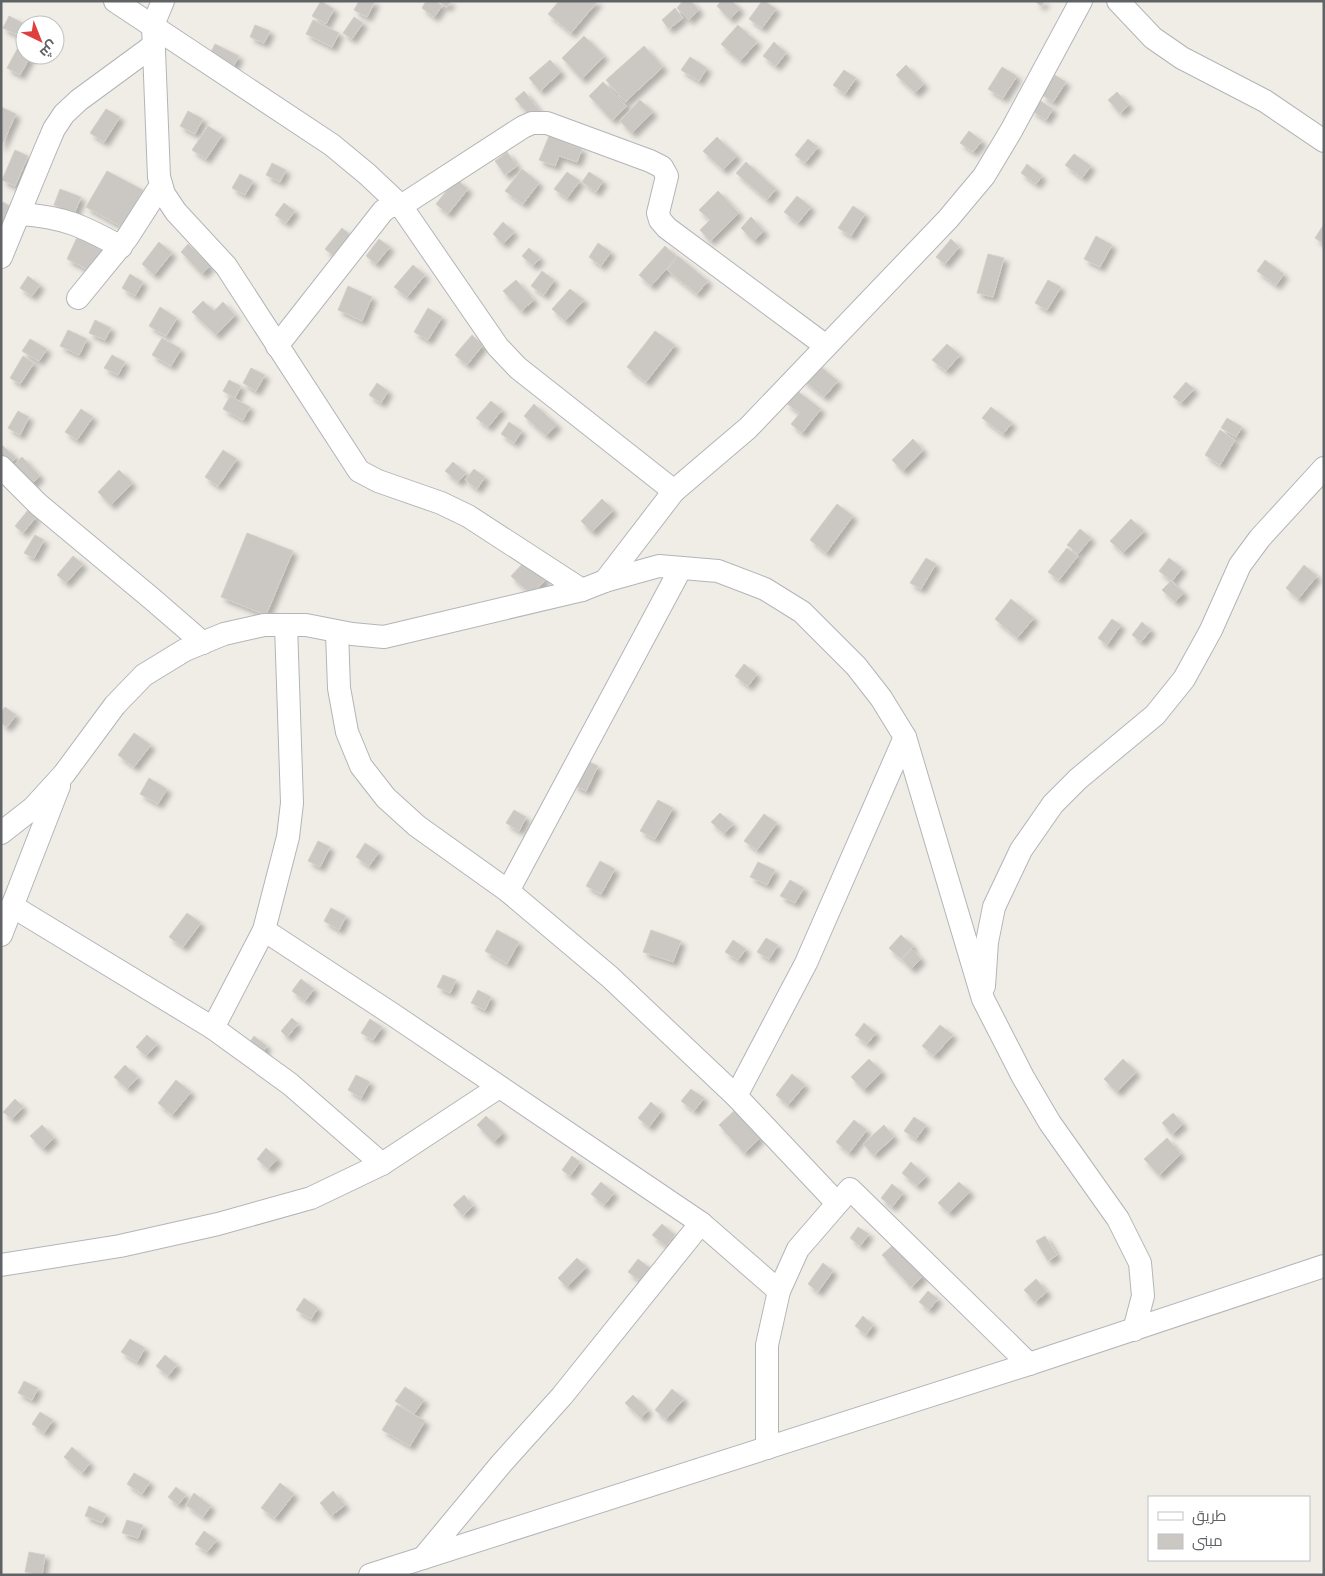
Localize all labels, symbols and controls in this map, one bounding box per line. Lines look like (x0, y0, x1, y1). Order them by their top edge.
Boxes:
north arrow (15, 15, 65, 65)
text: ش (36, 37, 62, 62)
legend (1148, 1496, 1310, 1561)
text: طريق (1192, 1506, 1226, 1526)
text: مبنى (1192, 1531, 1223, 1551)

